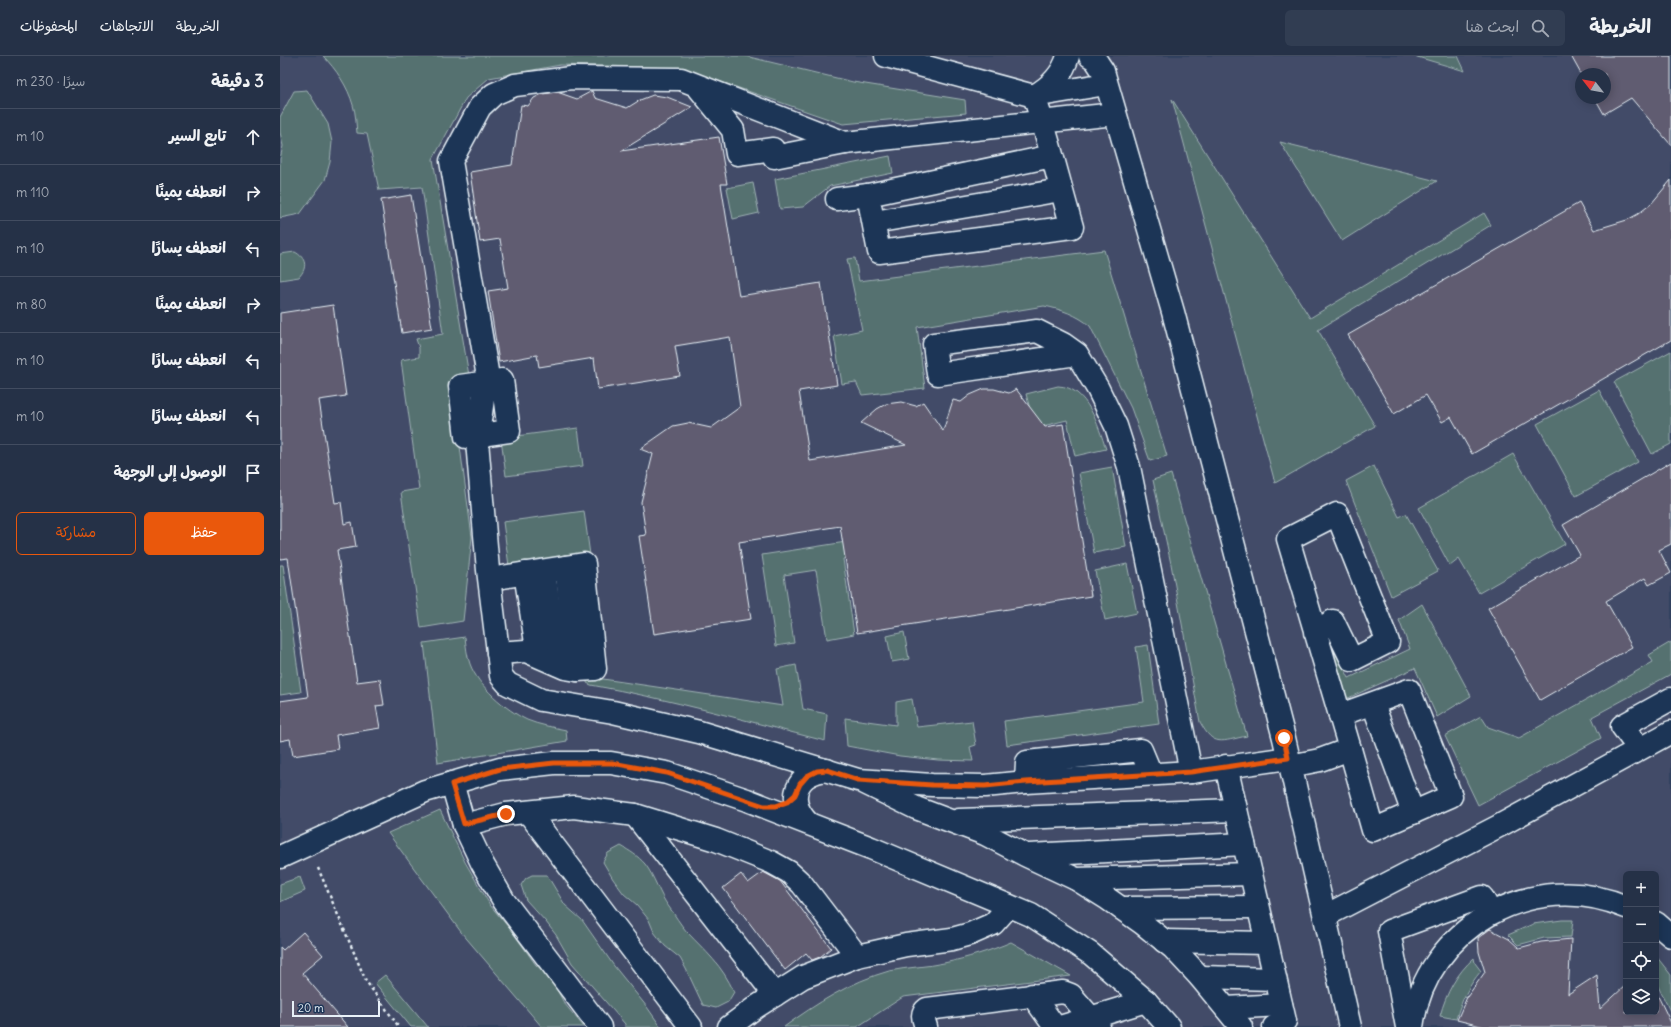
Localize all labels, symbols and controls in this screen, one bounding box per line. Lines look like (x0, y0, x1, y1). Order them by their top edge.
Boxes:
search box (1285, 10, 1565, 46)
text: الخريطة (1589, 14, 1651, 38)
text: المحفوظات (20, 17, 78, 35)
text: الاتجاهات (100, 17, 154, 35)
text: الخريطة (176, 17, 219, 35)
text: ابحث هنا (1465, 17, 1519, 36)
icon: search (1529, 17, 1551, 39)
north arrow (1575, 68, 1611, 104)
text: 3 دقيقة (211, 70, 264, 92)
text: سيرًا · 230 m (16, 73, 85, 90)
text: تابع السير (169, 126, 226, 145)
icon: ahead (242, 126, 264, 148)
text: 10 m (16, 128, 44, 145)
text: انعطف يمينًا (155, 182, 226, 201)
icon: right (242, 182, 264, 204)
text: 110 m (16, 184, 49, 201)
text: انعطف يسارًا (152, 238, 226, 257)
icon: left (242, 238, 264, 260)
text: 10 m (16, 240, 44, 257)
text: انعطف يمينًا (155, 294, 226, 313)
icon: right (242, 294, 264, 316)
text: 80 m (16, 296, 47, 313)
text: انعطف يسارًا (152, 350, 226, 369)
icon: left (242, 350, 264, 372)
text: 10 m (16, 352, 44, 369)
text: انعطف يسارًا (152, 406, 226, 425)
icon: left (242, 406, 264, 428)
text: 10 m (16, 408, 44, 425)
text: الوصول إلى الوجهة (113, 462, 226, 481)
icon: arrive (242, 462, 264, 484)
button: مشاركة (16, 512, 136, 555)
button: حفظ (144, 512, 264, 555)
route start (1275, 729, 1293, 747)
route end (497, 805, 515, 823)
map controls (1623, 871, 1659, 1015)
button: + (1623, 871, 1659, 907)
button: − (1623, 907, 1659, 943)
button: locate (1623, 943, 1659, 979)
button: layers (1623, 979, 1659, 1015)
scale bar (292, 999, 380, 1018)
text: 20 m (298, 1001, 324, 1015)

